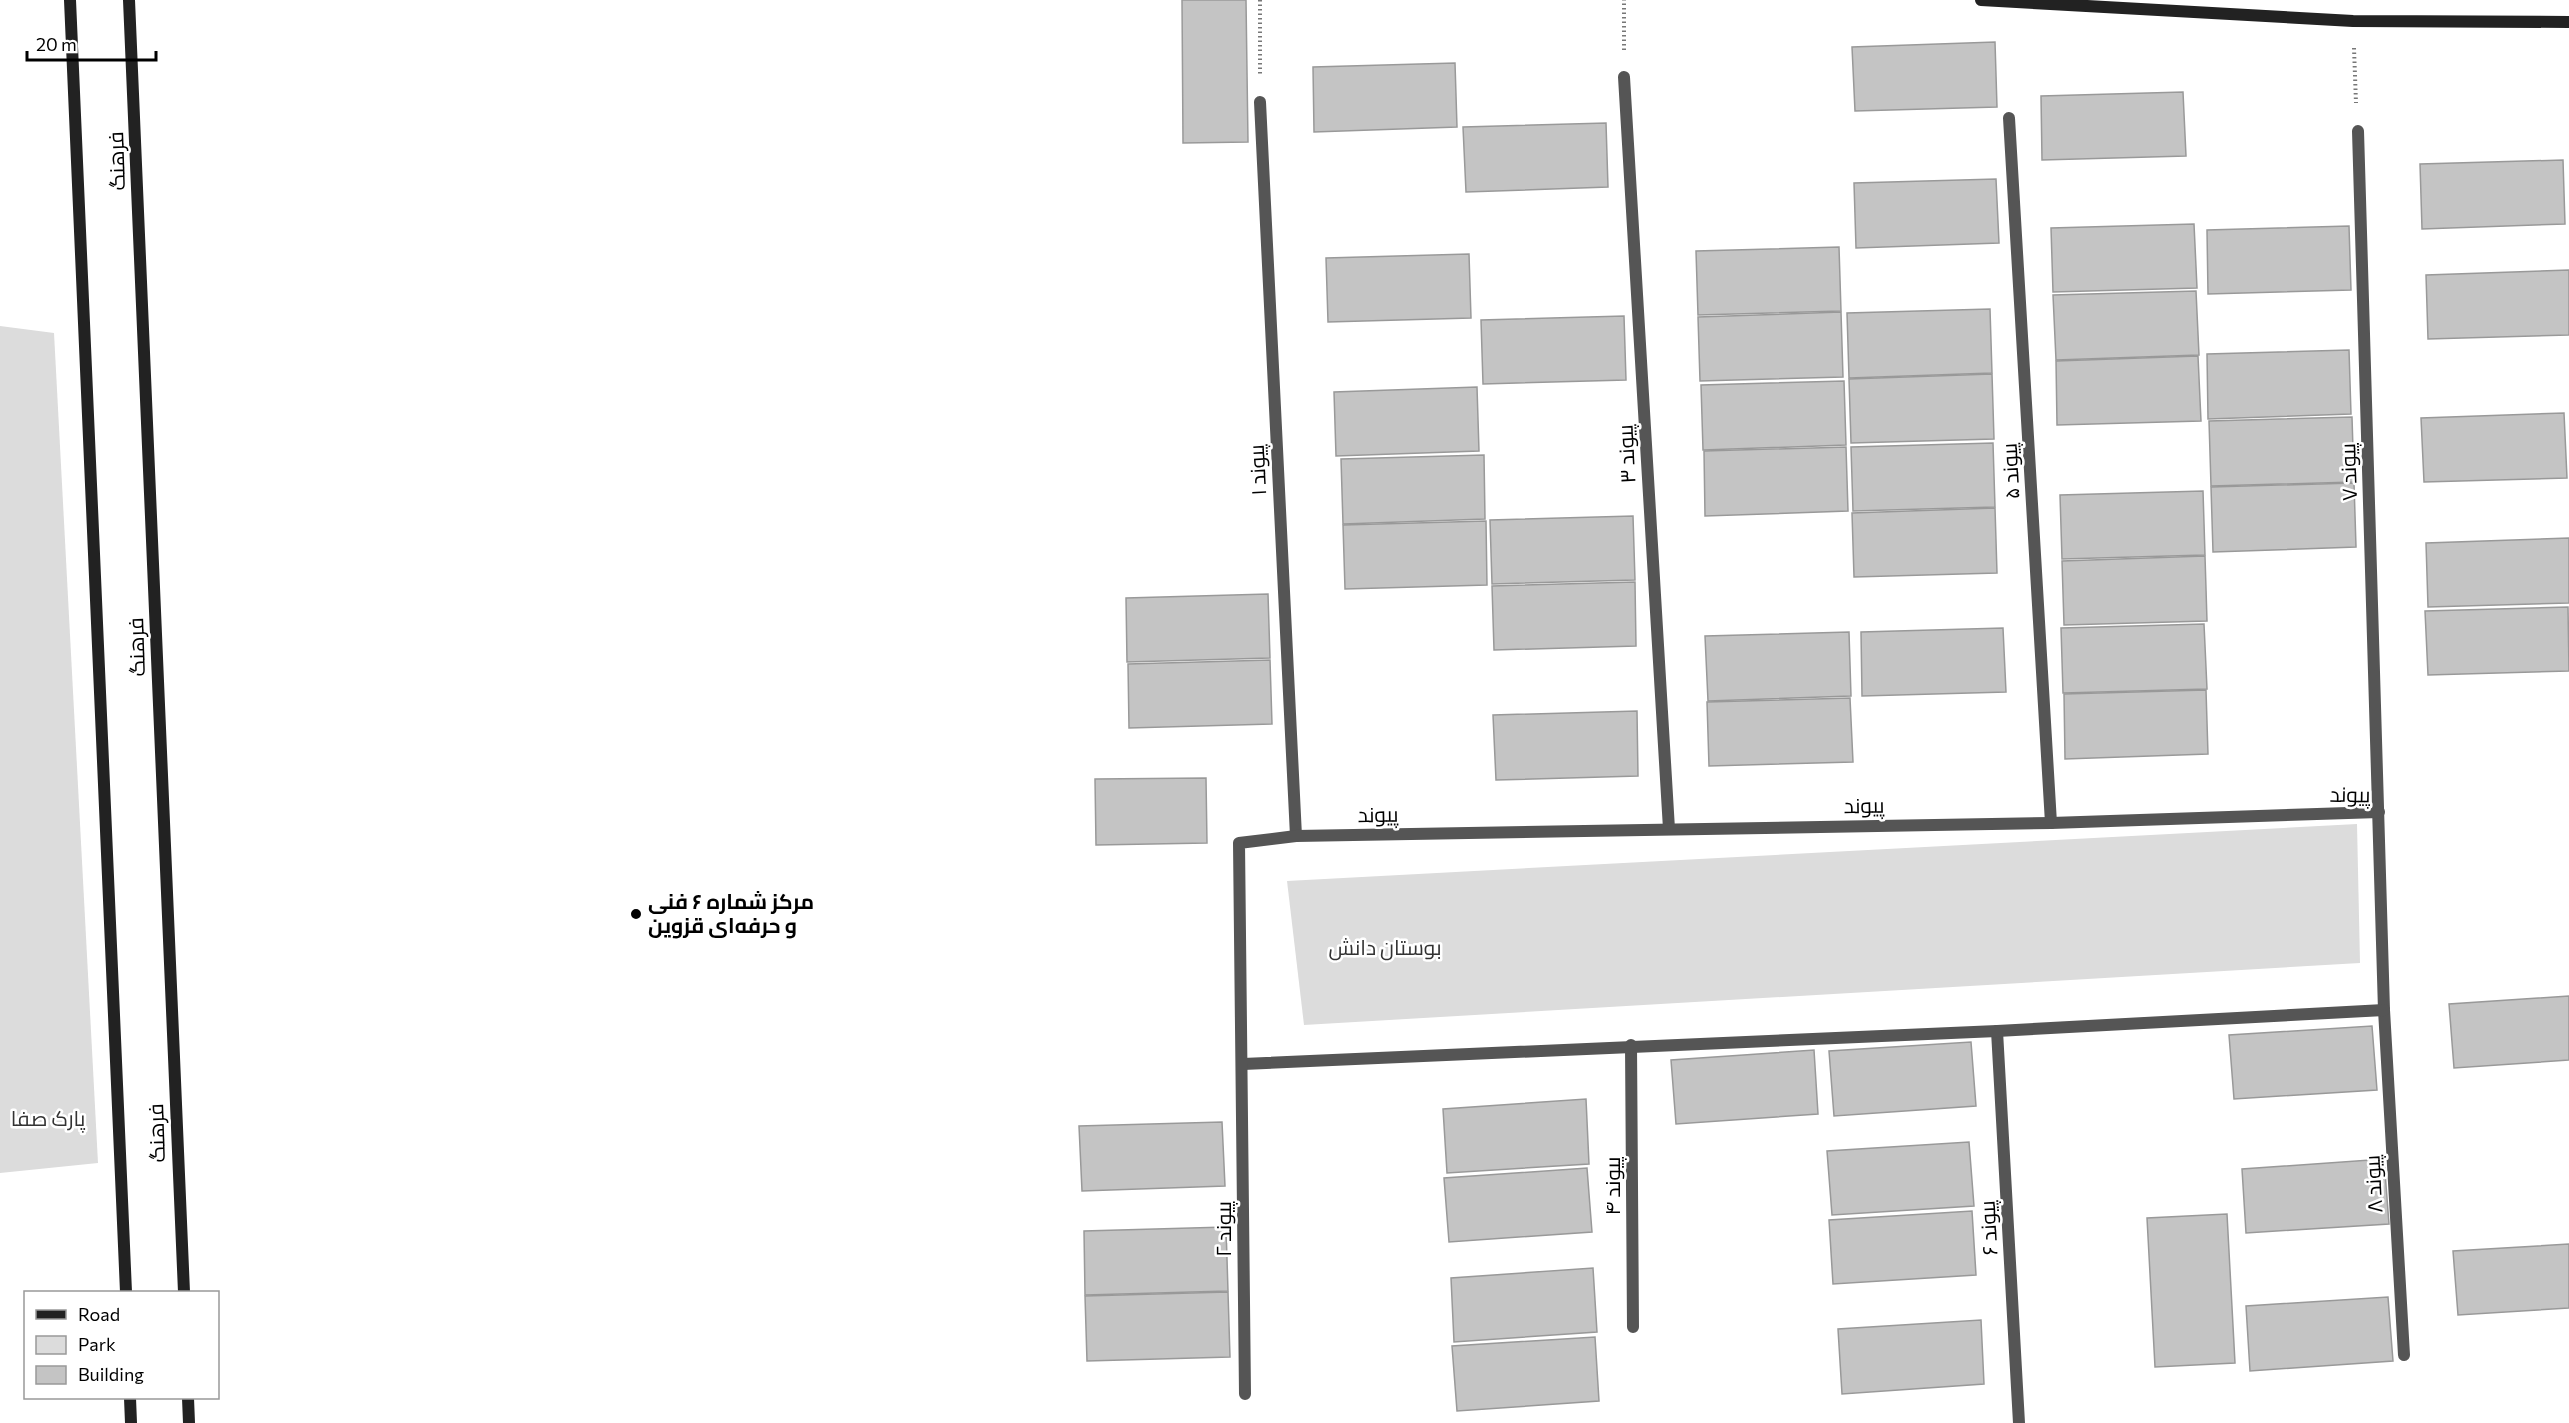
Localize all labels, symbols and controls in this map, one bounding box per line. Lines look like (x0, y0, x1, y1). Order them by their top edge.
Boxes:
scale bar (27, 24, 156, 62)
text: 20 m (36, 33, 77, 55)
street label: فرهنگ (102, 131, 130, 191)
street label: پیوند ۳ (1611, 423, 1643, 484)
street label: پیوند ۵ (1996, 442, 2026, 500)
street label: پیوند ۷ (2334, 442, 2364, 501)
street label: پیوند ۱ (1243, 443, 1273, 496)
street label: فرهنگ (122, 617, 150, 677)
street label: پیوند (2329, 781, 2371, 809)
street label: پیوند (1843, 792, 1885, 820)
street label: پیوند (1357, 801, 1399, 829)
place label: مرکز شماره ۶ فنی و حرفه‌ای قزوین (648, 888, 814, 939)
marker: مرکز شماره ۶ فنی و حرفه‌ای قزوین (629, 907, 643, 921)
park label: بوستان دانش (1328, 934, 1442, 961)
street label: فرهنگ (142, 1103, 170, 1163)
park label: پارک صفا (11, 1105, 86, 1133)
street label: پیوند ۸ (2358, 1154, 2389, 1214)
street label: پیوند ۴ (1599, 1156, 1627, 1215)
street label: پیوند ۶ (1974, 1200, 2004, 1256)
street label: پیوند ۲ (1210, 1201, 1238, 1257)
legend (24, 1291, 219, 1399)
text: Road (78, 1303, 120, 1325)
text: Park (78, 1333, 116, 1355)
text: Building (78, 1363, 144, 1385)

